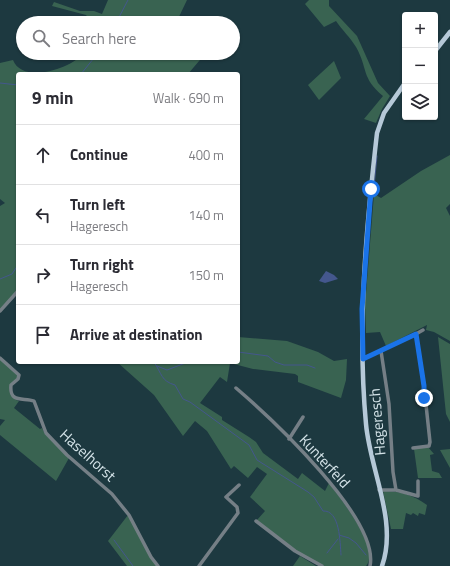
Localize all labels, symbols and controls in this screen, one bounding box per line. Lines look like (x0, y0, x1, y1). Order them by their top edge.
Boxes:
map controls (402, 12, 438, 120)
button: + (402, 12, 438, 48)
search box (16, 16, 240, 60)
icon: search (30, 27, 52, 49)
text: Search here (62, 27, 136, 50)
button: − (402, 48, 438, 84)
button: layers (402, 84, 438, 120)
text: 9 min (32, 85, 73, 111)
text: Walk · 690 m (153, 88, 224, 108)
text: Continue (70, 143, 128, 166)
icon: ahead (32, 144, 54, 166)
text: 400 m (188, 145, 224, 165)
route start (362, 180, 380, 198)
text: Turn left (70, 193, 125, 216)
icon: left (32, 204, 54, 226)
text: 140 m (188, 205, 224, 225)
text: Hageresch (70, 216, 128, 236)
text: Turn right (70, 253, 134, 276)
icon: right (32, 264, 54, 286)
text: 150 m (188, 265, 224, 285)
text: Hageresch (70, 276, 128, 296)
text: Arrive at destination (70, 323, 203, 346)
icon: arrive (32, 324, 54, 346)
street label: Hageresch (363, 388, 391, 456)
route end (415, 389, 433, 407)
street label: Haselhorst (55, 423, 122, 487)
street label: Kunterfeld (294, 429, 356, 493)

